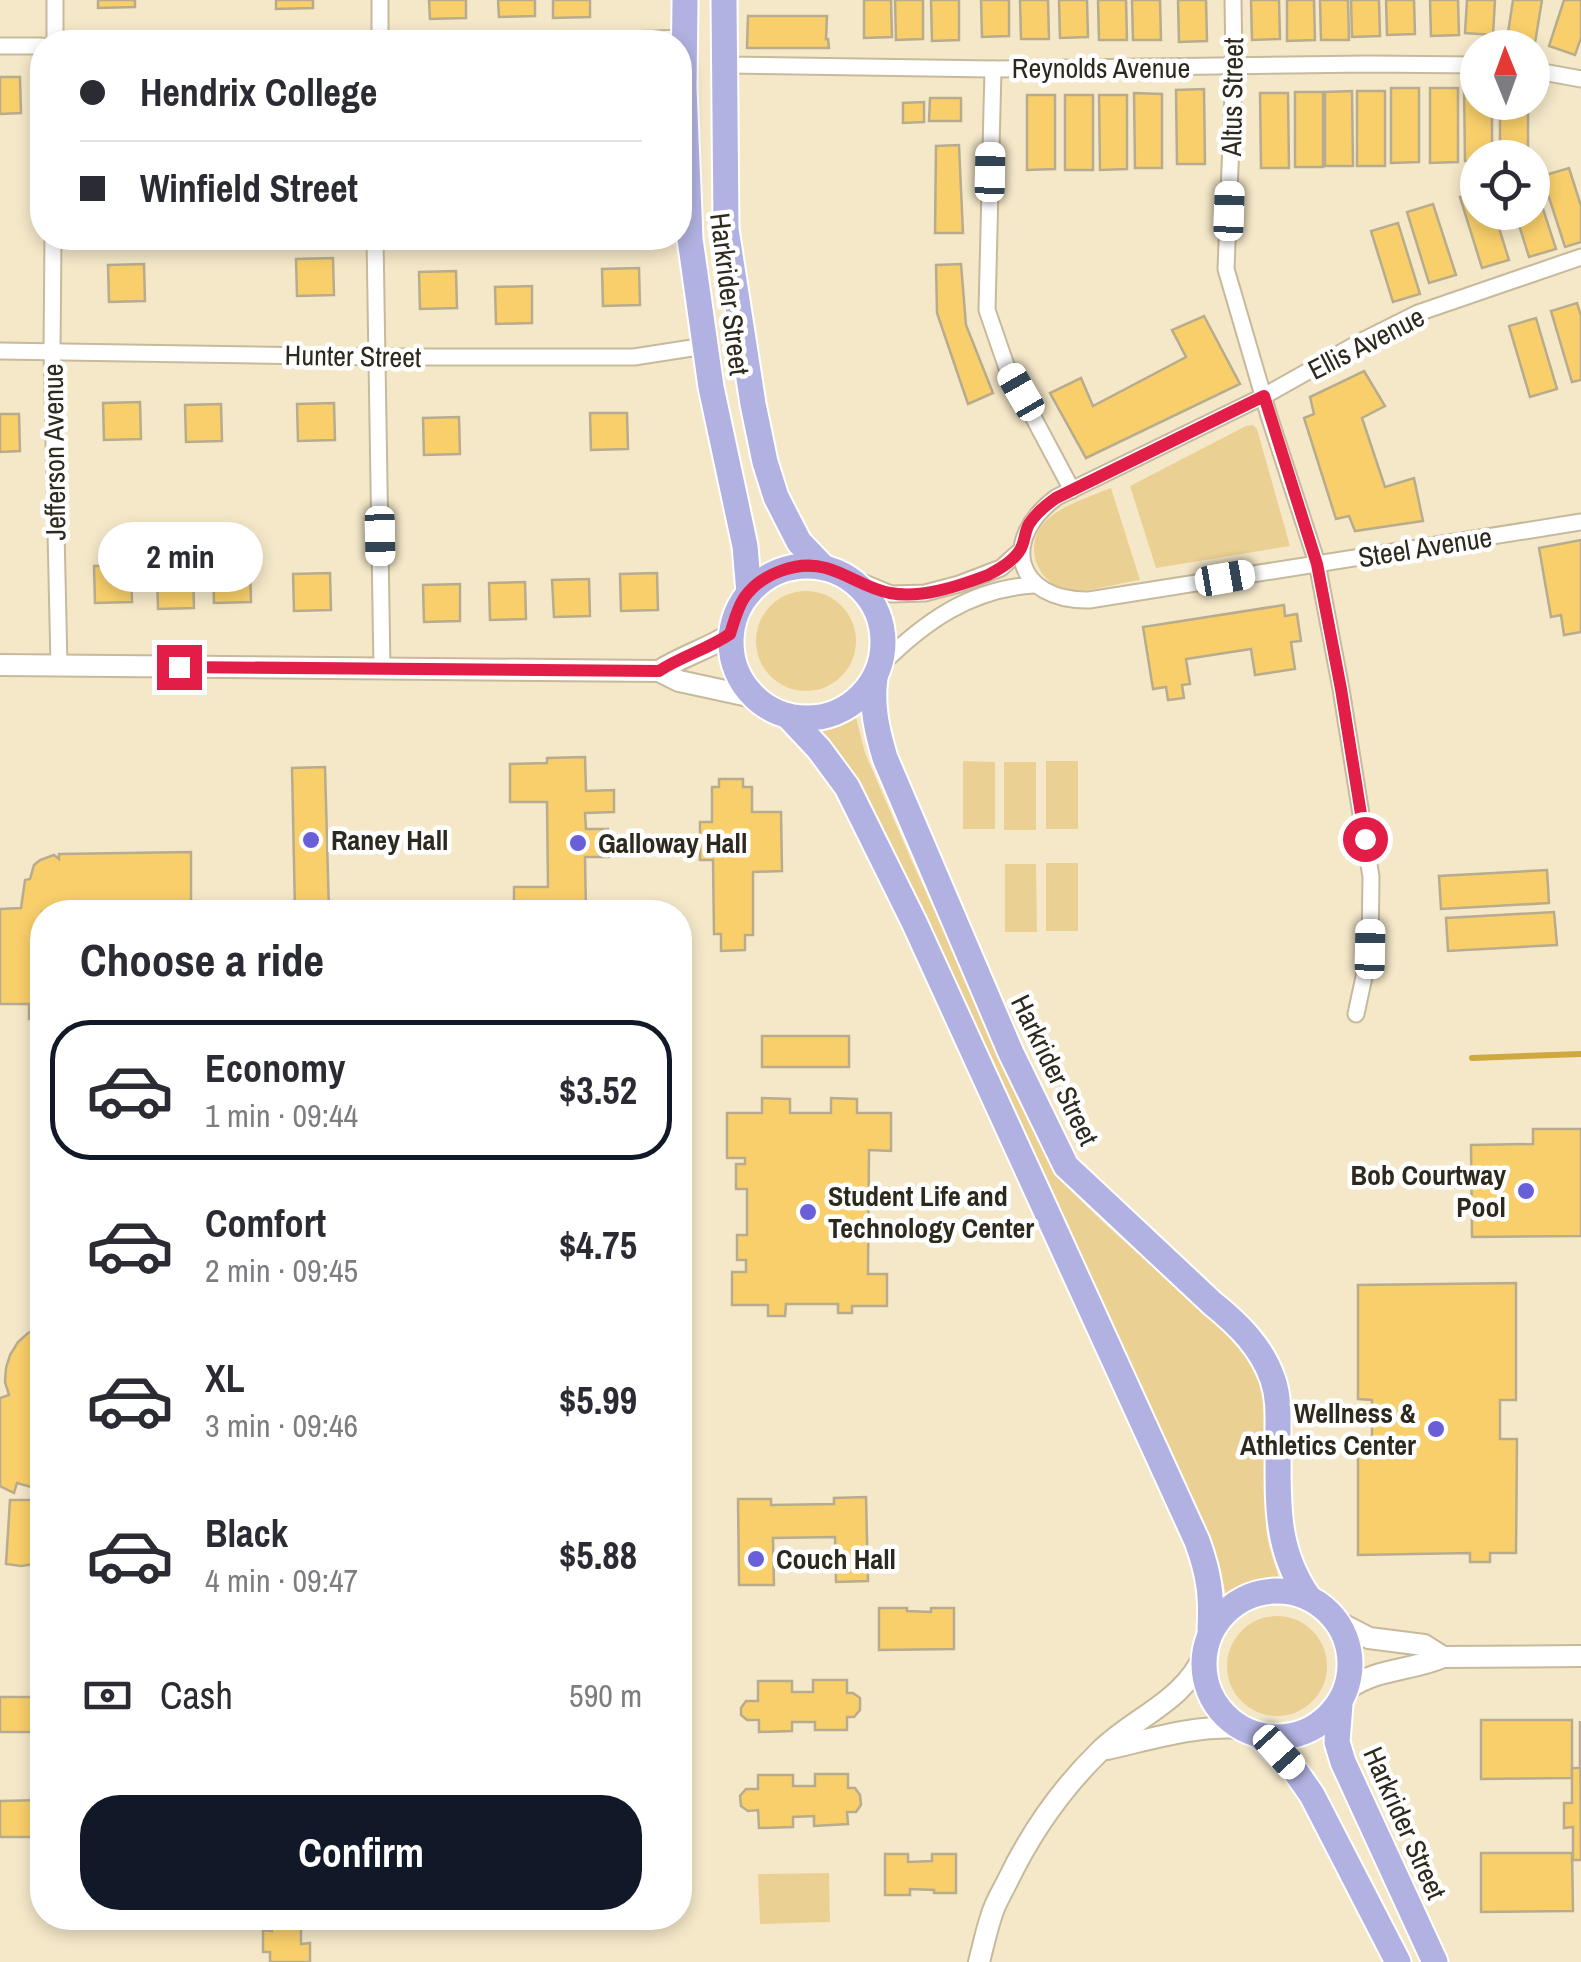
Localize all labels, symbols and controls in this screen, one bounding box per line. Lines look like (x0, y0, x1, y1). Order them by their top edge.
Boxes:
north arrow (1460, 30, 1550, 120)
map controls (1460, 30, 1550, 230)
street label: Altus Street (1212, 37, 1252, 158)
street label: Reynolds Avenue (1012, 49, 1190, 87)
text: Hendrix College (140, 67, 377, 118)
button: locate (1460, 140, 1550, 230)
car (974, 142, 1006, 202)
text: Winfield Street (140, 163, 358, 214)
car (1213, 180, 1245, 242)
street label: Harkrider Street (701, 211, 759, 377)
street label: Ellis Avenue (1301, 297, 1431, 389)
street label: Hunter Street (284, 336, 422, 376)
car (993, 359, 1049, 425)
street label: Jefferson Avenue (33, 363, 75, 541)
car (364, 506, 396, 566)
street label: Steel Avenue (1355, 518, 1495, 576)
callout: 2 min (96, 522, 262, 592)
text: 2 min (146, 535, 215, 578)
car (1193, 558, 1257, 598)
route end (157, 645, 202, 690)
route start (1343, 817, 1388, 862)
place label: Raney Hall (331, 821, 448, 859)
place label: Galloway Hall (598, 824, 747, 862)
marker: Raney Hall (300, 829, 322, 851)
marker: Galloway Hall (567, 832, 589, 854)
car (1354, 919, 1386, 979)
text: Choose a ride (80, 929, 324, 990)
street label: Harkrider Street (1002, 988, 1108, 1152)
text: Economy (205, 1043, 345, 1094)
icon: car (85, 1045, 175, 1135)
text: $3.52 (559, 1065, 637, 1116)
text: 1 min · 09:44 (205, 1094, 358, 1137)
place label: Bob Courtway Pool (1350, 1156, 1506, 1226)
place label: Student Life and Technology Center (828, 1177, 1034, 1247)
marker: Bob Courtway Pool (1515, 1180, 1537, 1202)
text: Comfort (205, 1198, 326, 1249)
icon: car (85, 1200, 175, 1290)
marker: Student Life and Technology Center (797, 1201, 819, 1223)
text: $4.75 (559, 1220, 637, 1271)
text: 2 min · 09:45 (205, 1249, 358, 1292)
text: XL (205, 1353, 245, 1404)
icon: car (85, 1355, 175, 1445)
text: $5.99 (559, 1375, 637, 1426)
place label: Wellness & Athletics Center (1240, 1394, 1416, 1464)
text: 3 min · 09:46 (205, 1404, 358, 1447)
marker: Wellness & Athletics Center (1425, 1418, 1447, 1440)
text: Black (205, 1508, 288, 1559)
icon: car (85, 1510, 175, 1600)
text: $5.88 (559, 1530, 637, 1581)
place label: Couch Hall (776, 1540, 896, 1578)
marker: Couch Hall (745, 1548, 767, 1570)
text: 4 min · 09:47 (205, 1559, 358, 1602)
icon: cash (80, 1668, 135, 1723)
text: Cash (160, 1670, 233, 1721)
text: 590 m (569, 1674, 642, 1717)
car (1248, 1720, 1310, 1784)
street label: Harkrider Street (1354, 1741, 1456, 1905)
button: Confirm (80, 1795, 642, 1910)

